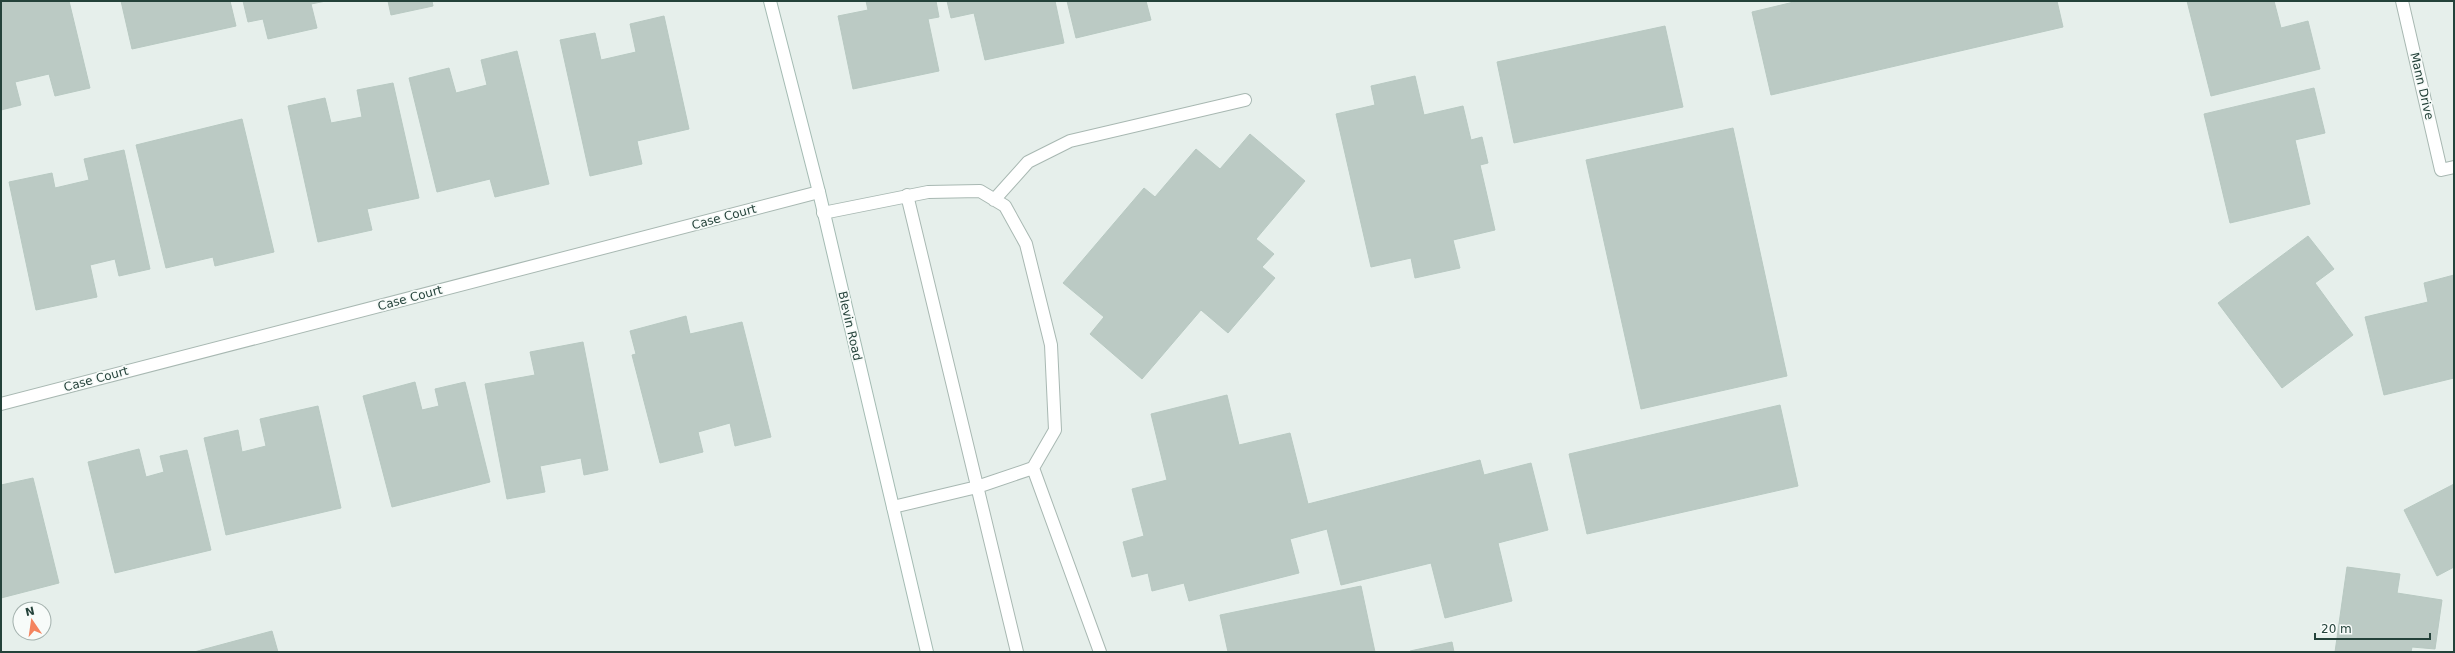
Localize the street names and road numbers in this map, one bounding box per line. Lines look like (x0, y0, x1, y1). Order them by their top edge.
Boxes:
street label: Mann Drive (2407, 51, 2437, 121)
street label: Case Court (690, 202, 758, 232)
street label: Case Court (376, 283, 444, 313)
street label: Blevin Road (835, 290, 865, 362)
street label: Case Court (62, 364, 130, 394)

